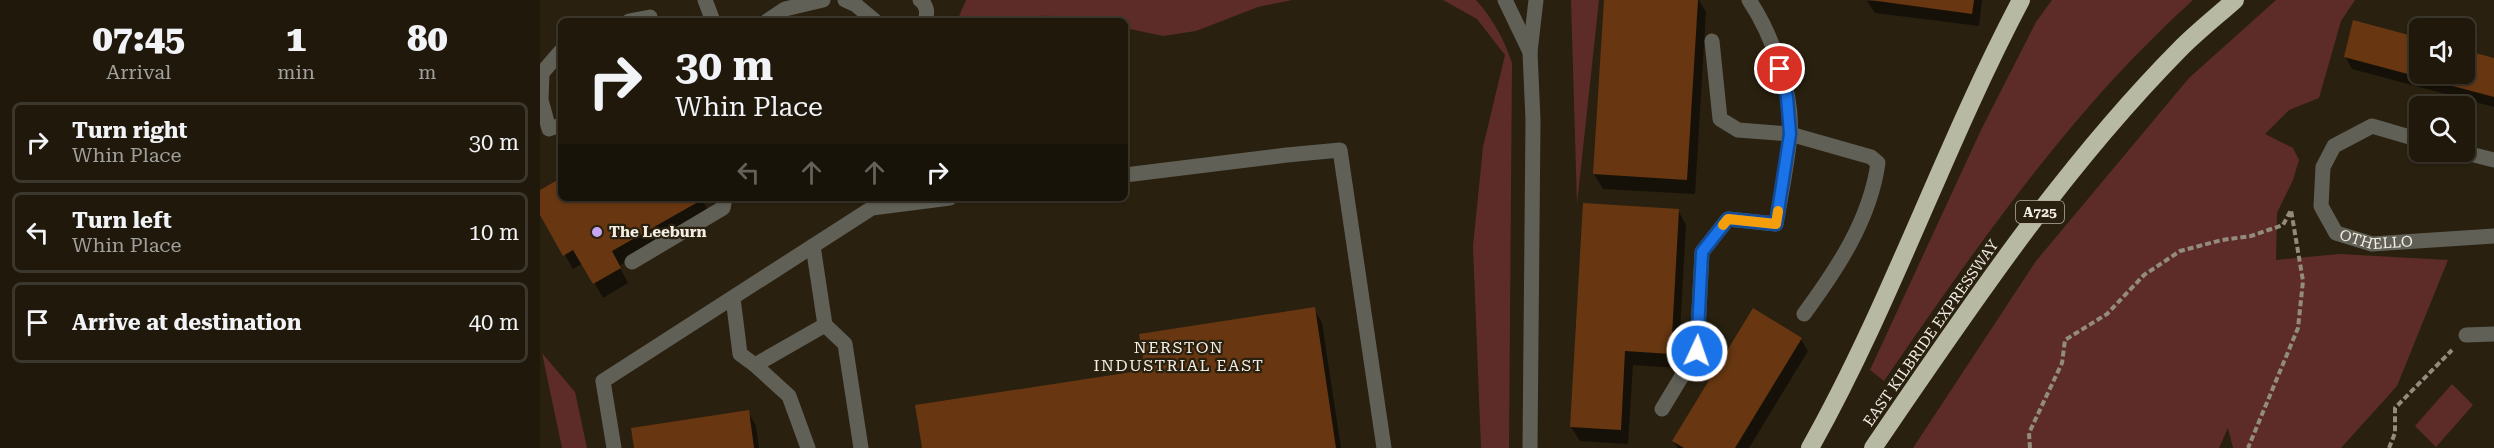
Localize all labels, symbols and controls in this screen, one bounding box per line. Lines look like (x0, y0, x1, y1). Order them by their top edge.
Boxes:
text: 07:45 (92, 18, 185, 60)
text: 1 (286, 18, 306, 60)
text: 80 (407, 18, 448, 60)
map controls (2409, 18, 2475, 162)
button: sound (2409, 18, 2475, 84)
text: 30 m (675, 41, 773, 90)
icon: right (576, 42, 654, 120)
pin (1754, 43, 1805, 94)
icon: arrive (1763, 52, 1796, 85)
text: Arrival (106, 60, 171, 84)
text: min (277, 60, 315, 84)
text: m (418, 60, 437, 84)
text: Whin Place (675, 91, 823, 123)
button: search (2409, 96, 2475, 162)
text: Turn right (72, 118, 187, 143)
icon: right (21, 126, 54, 159)
text: 30 m (469, 130, 519, 155)
text: Whin Place (72, 143, 182, 167)
icon: left (732, 156, 765, 189)
icon: ahead (795, 156, 828, 189)
icon: ahead (858, 156, 891, 189)
icon: right (921, 156, 954, 189)
road number: A725 (2016, 201, 2064, 223)
text: Turn left (72, 208, 172, 233)
icon: left (21, 216, 54, 249)
text: 10 m (469, 220, 519, 245)
place label: The Leeburn (609, 223, 707, 241)
marker: The Leeburn (590, 225, 604, 239)
street label: OTHELLO (2337, 226, 2414, 253)
text: Whin Place (72, 233, 182, 257)
street label: EAST KILBRIDE EXPRESSWAY (1860, 236, 2003, 430)
icon: arrive (21, 306, 54, 339)
text: Arrive at destination (72, 310, 301, 335)
text: 40 m (469, 310, 519, 335)
position arrow (1665, 319, 1729, 383)
district label: NERSTON INDUSTRIAL EAST (1093, 338, 1265, 375)

